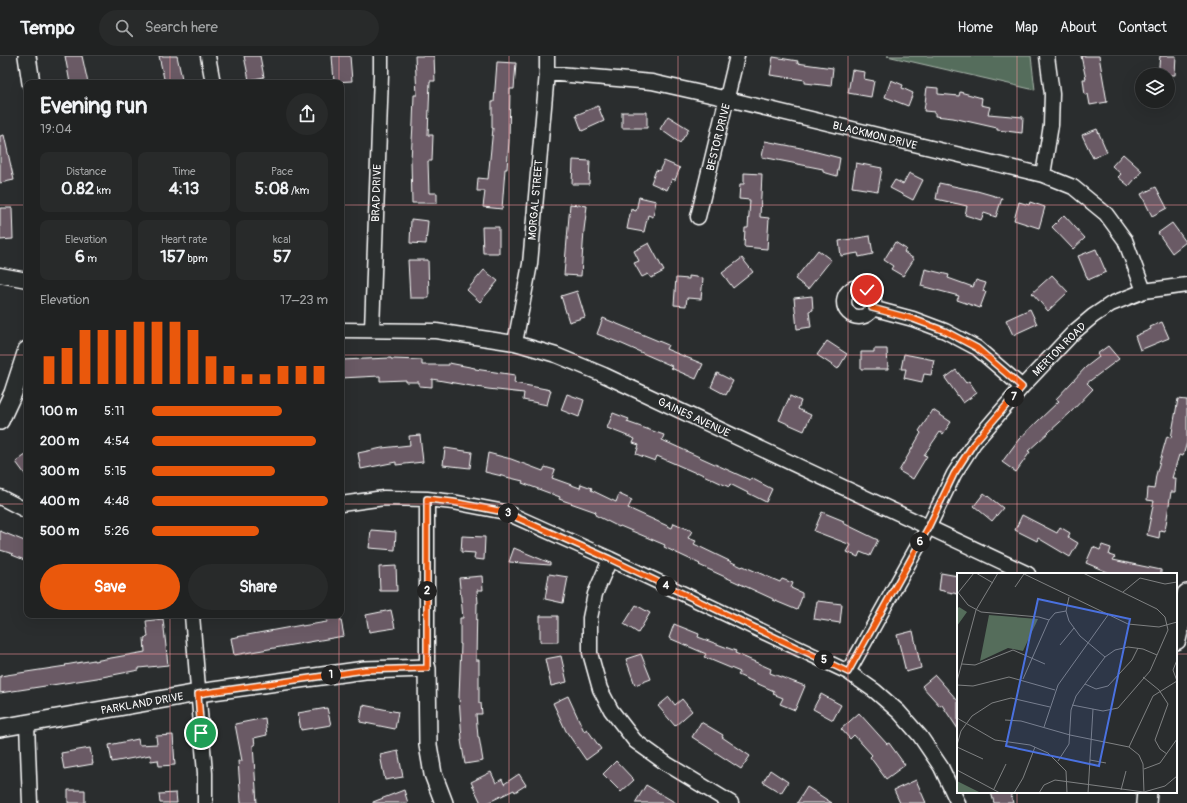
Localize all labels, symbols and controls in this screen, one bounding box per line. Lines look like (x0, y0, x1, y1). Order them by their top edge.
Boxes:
search box (99, 10, 379, 46)
text: Tempo (20, 16, 75, 40)
icon: search (113, 17, 135, 39)
text: Search here (145, 18, 218, 37)
text: Home (958, 19, 993, 36)
text: Map (1015, 19, 1038, 36)
text: About (1060, 19, 1096, 36)
text: Contact (1118, 19, 1167, 36)
map controls (1135, 68, 1175, 108)
button: layers (1135, 68, 1175, 108)
text: Evening run (40, 92, 148, 120)
button: share (286, 93, 328, 135)
street label: BESTOR DRIVE (704, 102, 733, 172)
street label: BLACKMON DRIVE (831, 119, 919, 152)
text: 19:04 (40, 121, 72, 137)
street label: MORGAL STREET (526, 159, 545, 241)
street label: BRAD DRIVE (369, 164, 384, 222)
text: Distance (66, 165, 106, 178)
text: Time (173, 165, 196, 178)
text: Pace (271, 165, 293, 178)
text: 0.82 (61, 178, 94, 199)
text: 4:13 (169, 178, 199, 199)
text: 5:08 (255, 178, 289, 199)
text: km (94, 184, 111, 197)
text: /km (289, 184, 309, 197)
text: Elevation (65, 233, 107, 246)
text: Heart rate (161, 233, 207, 246)
text: kcal (273, 233, 291, 246)
text: 6 (75, 246, 85, 267)
text: 157 (160, 246, 185, 267)
text: 57 (273, 246, 291, 267)
text: m (85, 252, 97, 265)
text: bpm (185, 252, 208, 265)
pin (850, 273, 884, 307)
icon: check (856, 279, 878, 301)
text: Elevation (40, 292, 90, 308)
text: 17–23 m (280, 292, 328, 308)
street label: MERTON ROAD (1030, 320, 1089, 379)
pin: 7 (1004, 387, 1024, 407)
text: 7 (1011, 390, 1017, 403)
street label: GAINES AVENUE (656, 395, 732, 440)
text: 100 m (40, 403, 77, 419)
text: 5:11 (104, 403, 125, 419)
text: 200 m (40, 433, 79, 449)
text: 4:54 (104, 433, 130, 449)
text: 300 m (40, 463, 79, 479)
text: 5:15 (104, 463, 127, 479)
text: 400 m (40, 493, 80, 509)
text: 4:48 (104, 493, 129, 509)
pin: 3 (498, 503, 518, 523)
text: 3 (505, 506, 511, 519)
text: 500 m (40, 523, 79, 539)
text: 5:26 (104, 523, 129, 539)
pin: 6 (910, 532, 930, 552)
text: 6 (917, 535, 923, 548)
button: Save (40, 564, 180, 610)
button: Share (188, 564, 328, 610)
inset map (957, 573, 1177, 793)
pin: 4 (656, 576, 676, 596)
text: 4 (663, 579, 669, 592)
pin: 2 (417, 581, 437, 601)
text: 2 (424, 584, 430, 597)
pin: 5 (814, 650, 834, 670)
text: 5 (821, 653, 827, 666)
pin: 1 (321, 665, 341, 685)
text: 1 (329, 668, 333, 681)
street label: PARKLAND DRIVE (100, 690, 185, 717)
pin (184, 716, 218, 750)
icon: arrive (190, 722, 212, 744)

